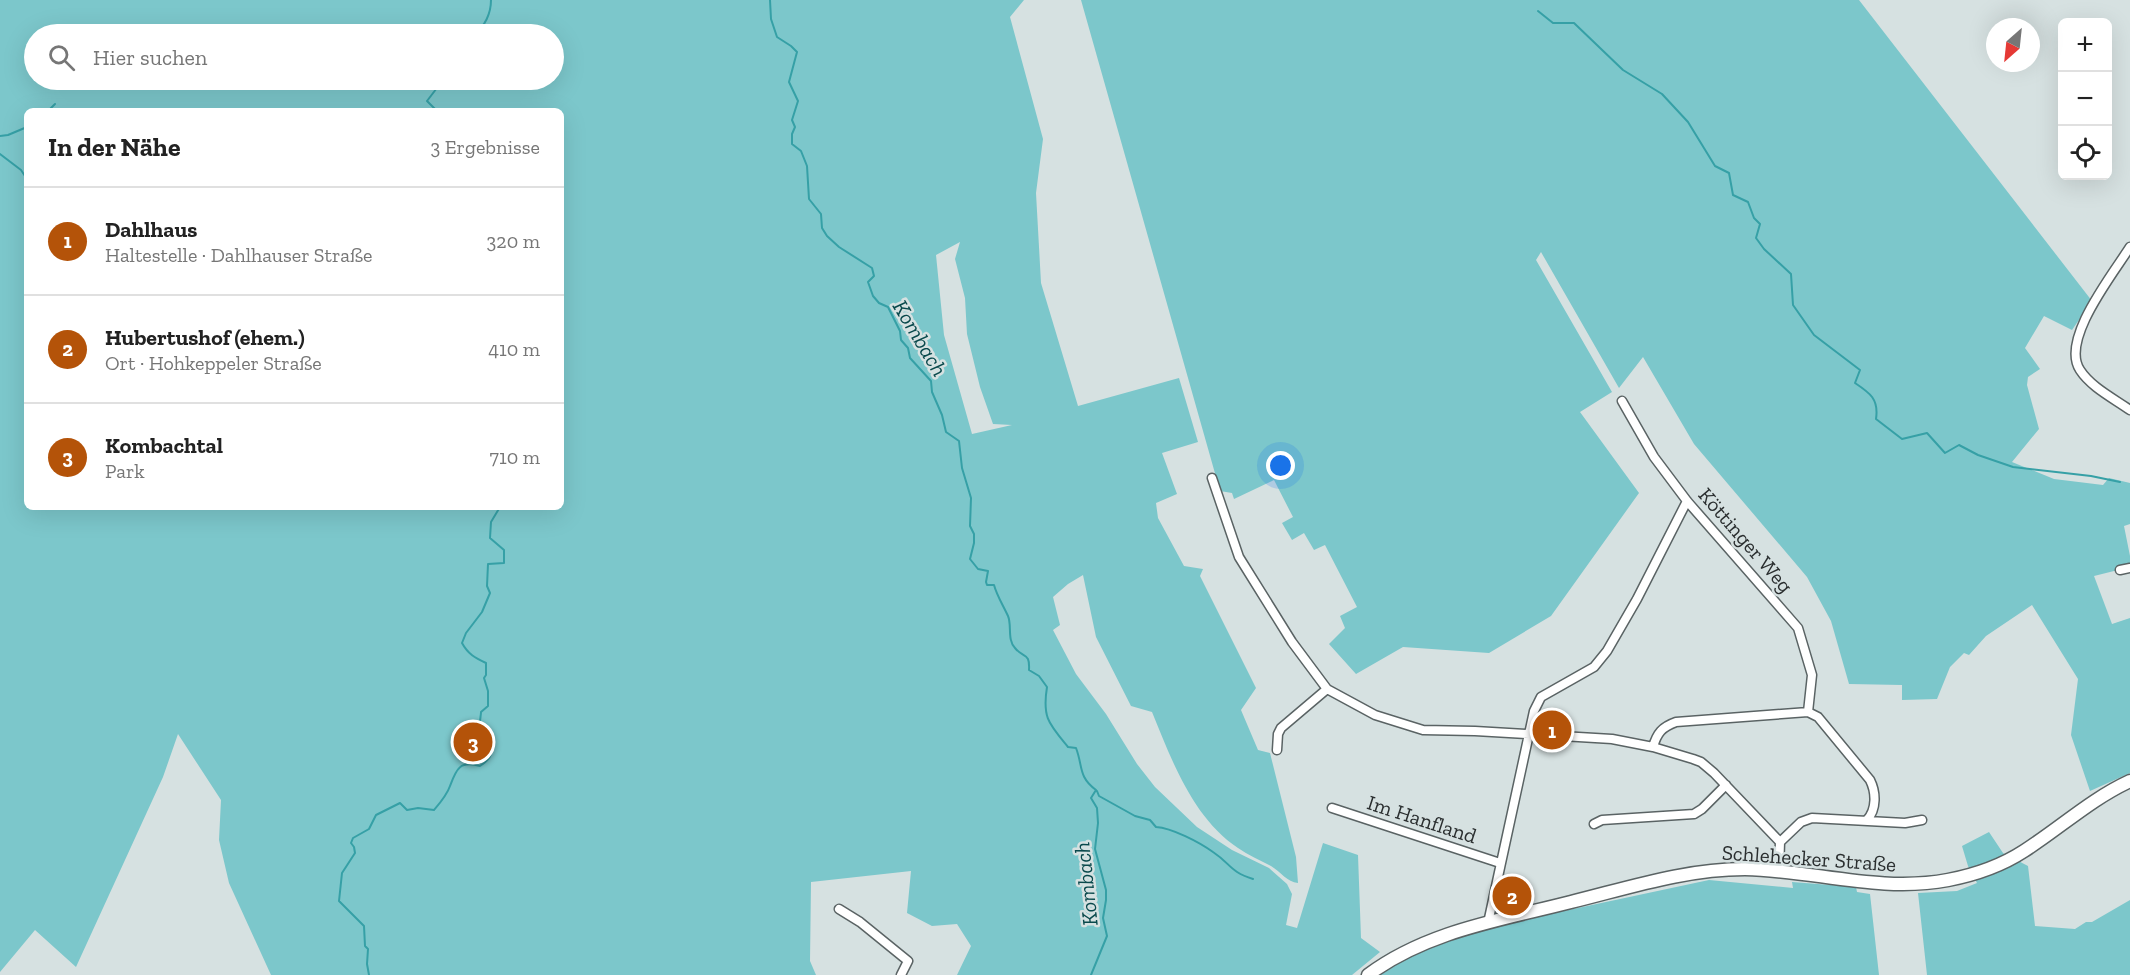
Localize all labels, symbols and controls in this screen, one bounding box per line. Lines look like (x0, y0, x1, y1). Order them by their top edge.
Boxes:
north arrow (1986, 18, 2040, 72)
map controls (2058, 18, 2112, 180)
button: + (2058, 18, 2112, 72)
search box (24, 24, 564, 90)
icon: search (45, 41, 78, 74)
text: Hier suchen (93, 44, 207, 71)
button: − (2058, 72, 2112, 126)
button: locate (2058, 126, 2112, 180)
text: In der Nähe (48, 131, 180, 163)
text: 3 Ergebnisse (431, 135, 540, 159)
text: Dahlhaus (105, 216, 197, 243)
text: 1 (63, 229, 72, 253)
text: 320 m (487, 229, 540, 253)
text: Haltestelle · Dahlhauser Straße (105, 243, 372, 267)
water label: Kombach (887, 295, 953, 381)
text: Hubertushof (ehem.) (105, 324, 305, 351)
text: 2 (62, 337, 73, 361)
text: 410 m (488, 337, 540, 361)
text: Ort · Hohkeppeler Straße (105, 351, 322, 375)
text: Kombachtal (105, 432, 223, 459)
text: 3 (62, 445, 73, 469)
text: 710 m (490, 445, 540, 469)
your location (1266, 451, 1295, 480)
text: Park (105, 459, 145, 483)
street label: Köttinger Weg (1693, 482, 1799, 598)
pin: 1 (1532, 708, 1572, 752)
pin: 3 (454, 720, 492, 764)
street label: Im Hanfland (1364, 790, 1480, 849)
street label: Schlehecker Straße (1721, 839, 1897, 877)
water label: Kombach (1068, 841, 1104, 927)
pin: 2 (1492, 874, 1532, 918)

